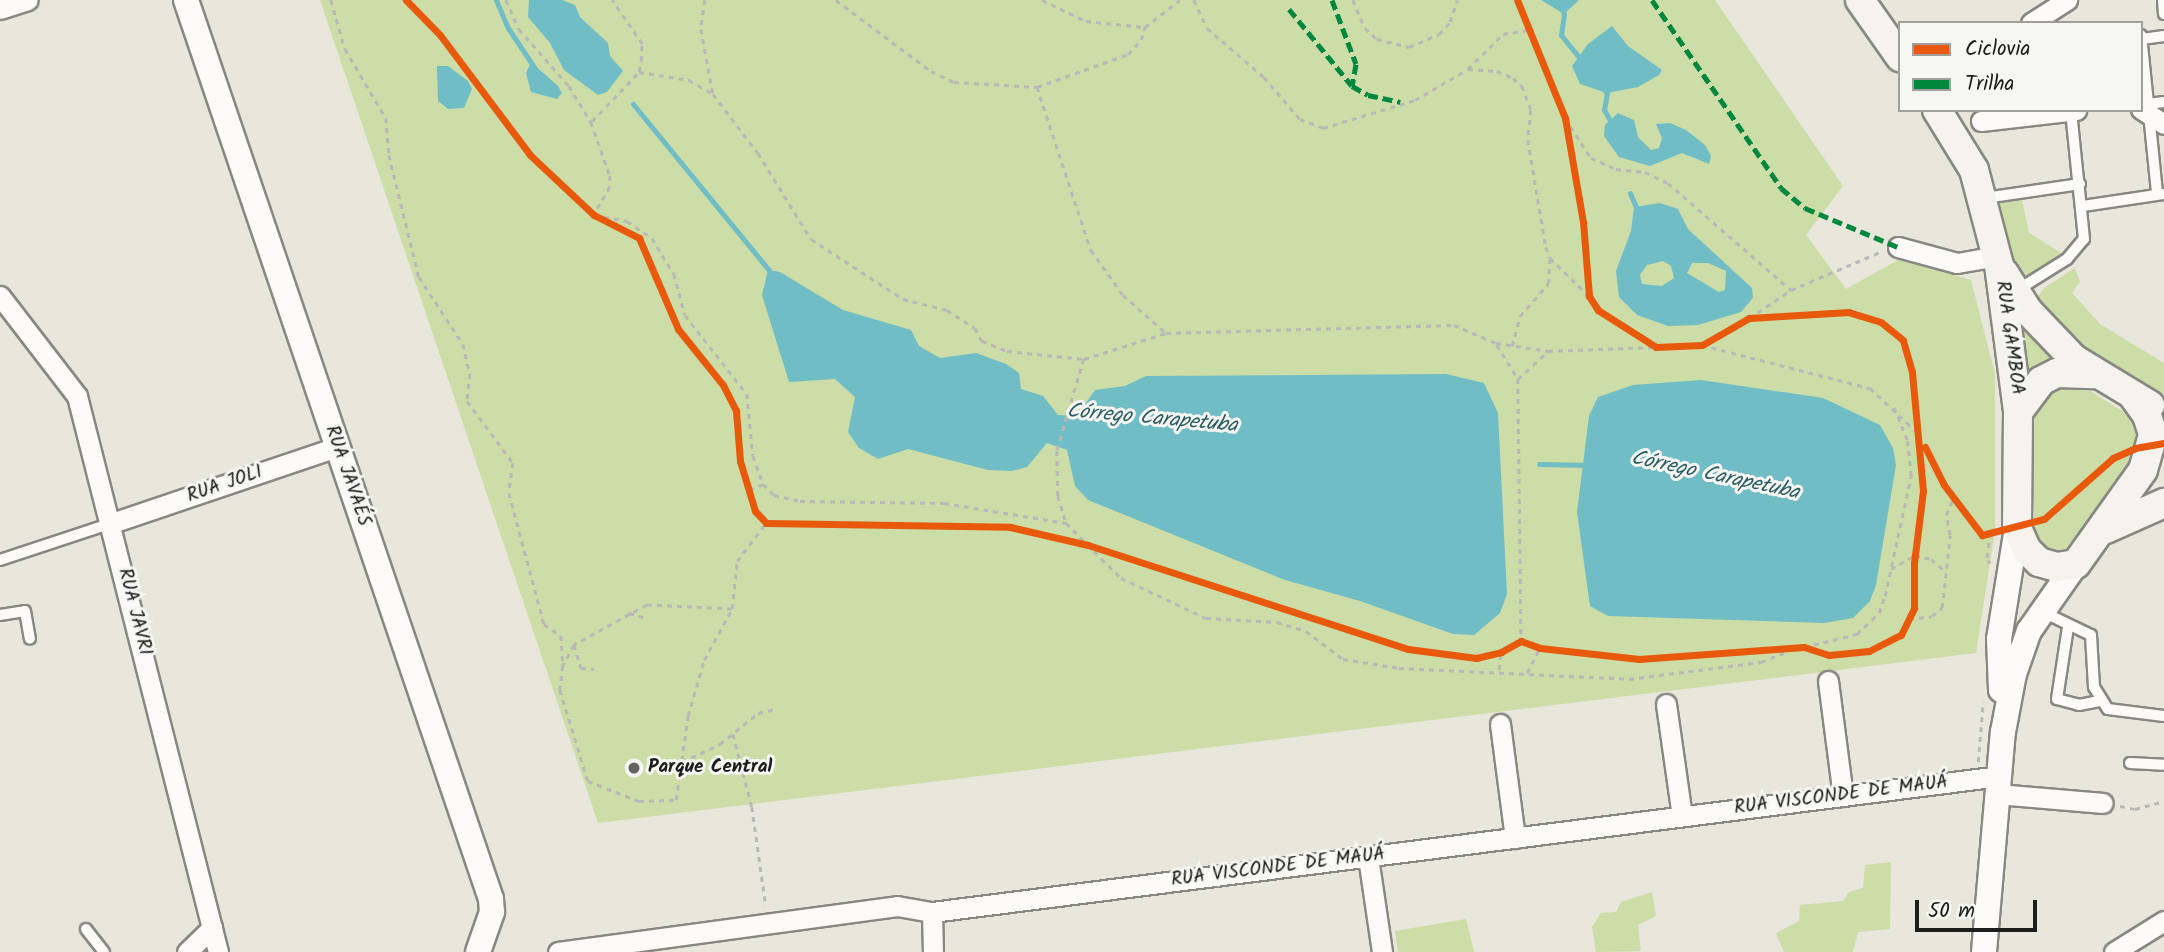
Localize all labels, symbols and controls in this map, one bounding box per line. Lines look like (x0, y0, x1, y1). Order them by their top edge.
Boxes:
legend (1898, 21, 2143, 112)
text: Ciclovia (1965, 33, 2030, 66)
text: Trilha (1965, 68, 2014, 101)
street label: RUA GAMBOA (1990, 279, 2028, 397)
water label: Córrego Carapetuba (1066, 399, 1238, 439)
street label: RUA JAVAÉS (319, 423, 375, 529)
water label: Córrego Carapetuba (1629, 446, 1801, 506)
street label: RUA JOLI (184, 461, 266, 509)
street label: RUA JAVRI (112, 566, 156, 658)
place label: Parque Central (648, 757, 772, 779)
marker: Parque Central (626, 760, 642, 776)
street label: RUA VISCONDE DE MAUÁ (1733, 772, 1949, 820)
street label: RUA VISCONDE DE MAUÁ (1170, 844, 1386, 892)
scale bar (1919, 886, 2042, 930)
text: 50 m (1928, 895, 1975, 928)

